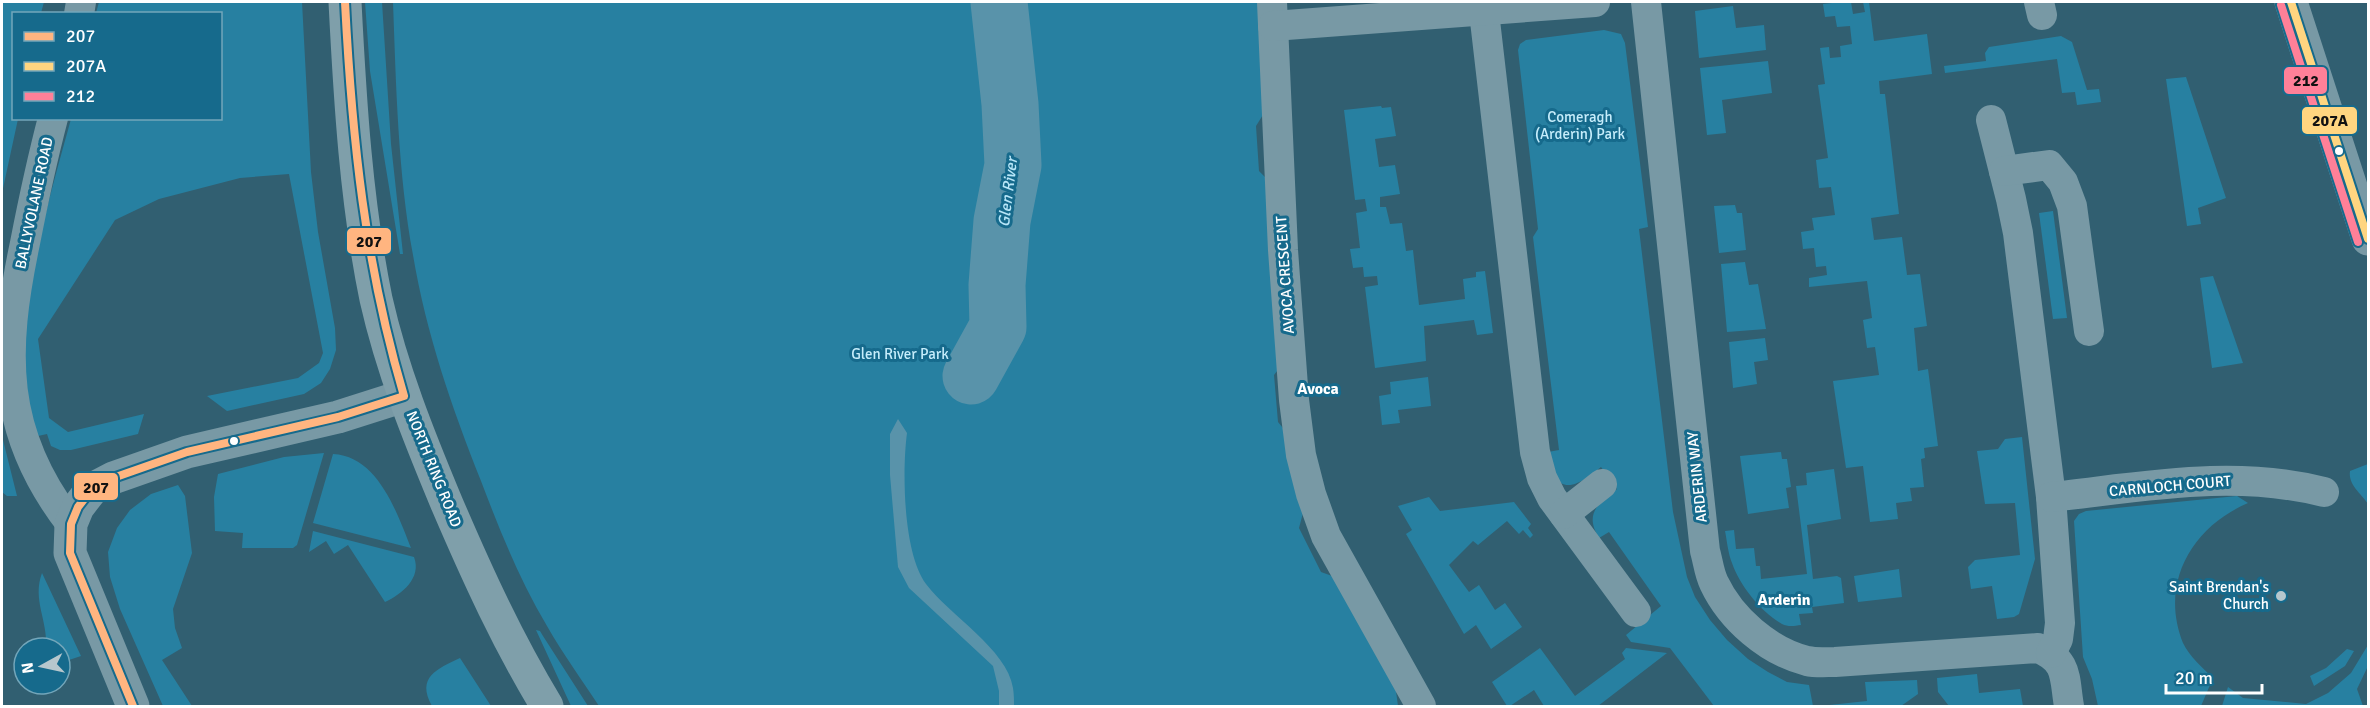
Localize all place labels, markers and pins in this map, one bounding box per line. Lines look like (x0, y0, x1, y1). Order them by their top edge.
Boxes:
unlabelled marker (2333, 145, 2345, 157)
unlabelled marker (228, 435, 240, 447)
place label: Saint Brendan's Church (2169, 578, 2269, 613)
marker: Saint Brendan's Church (2274, 589, 2288, 603)

